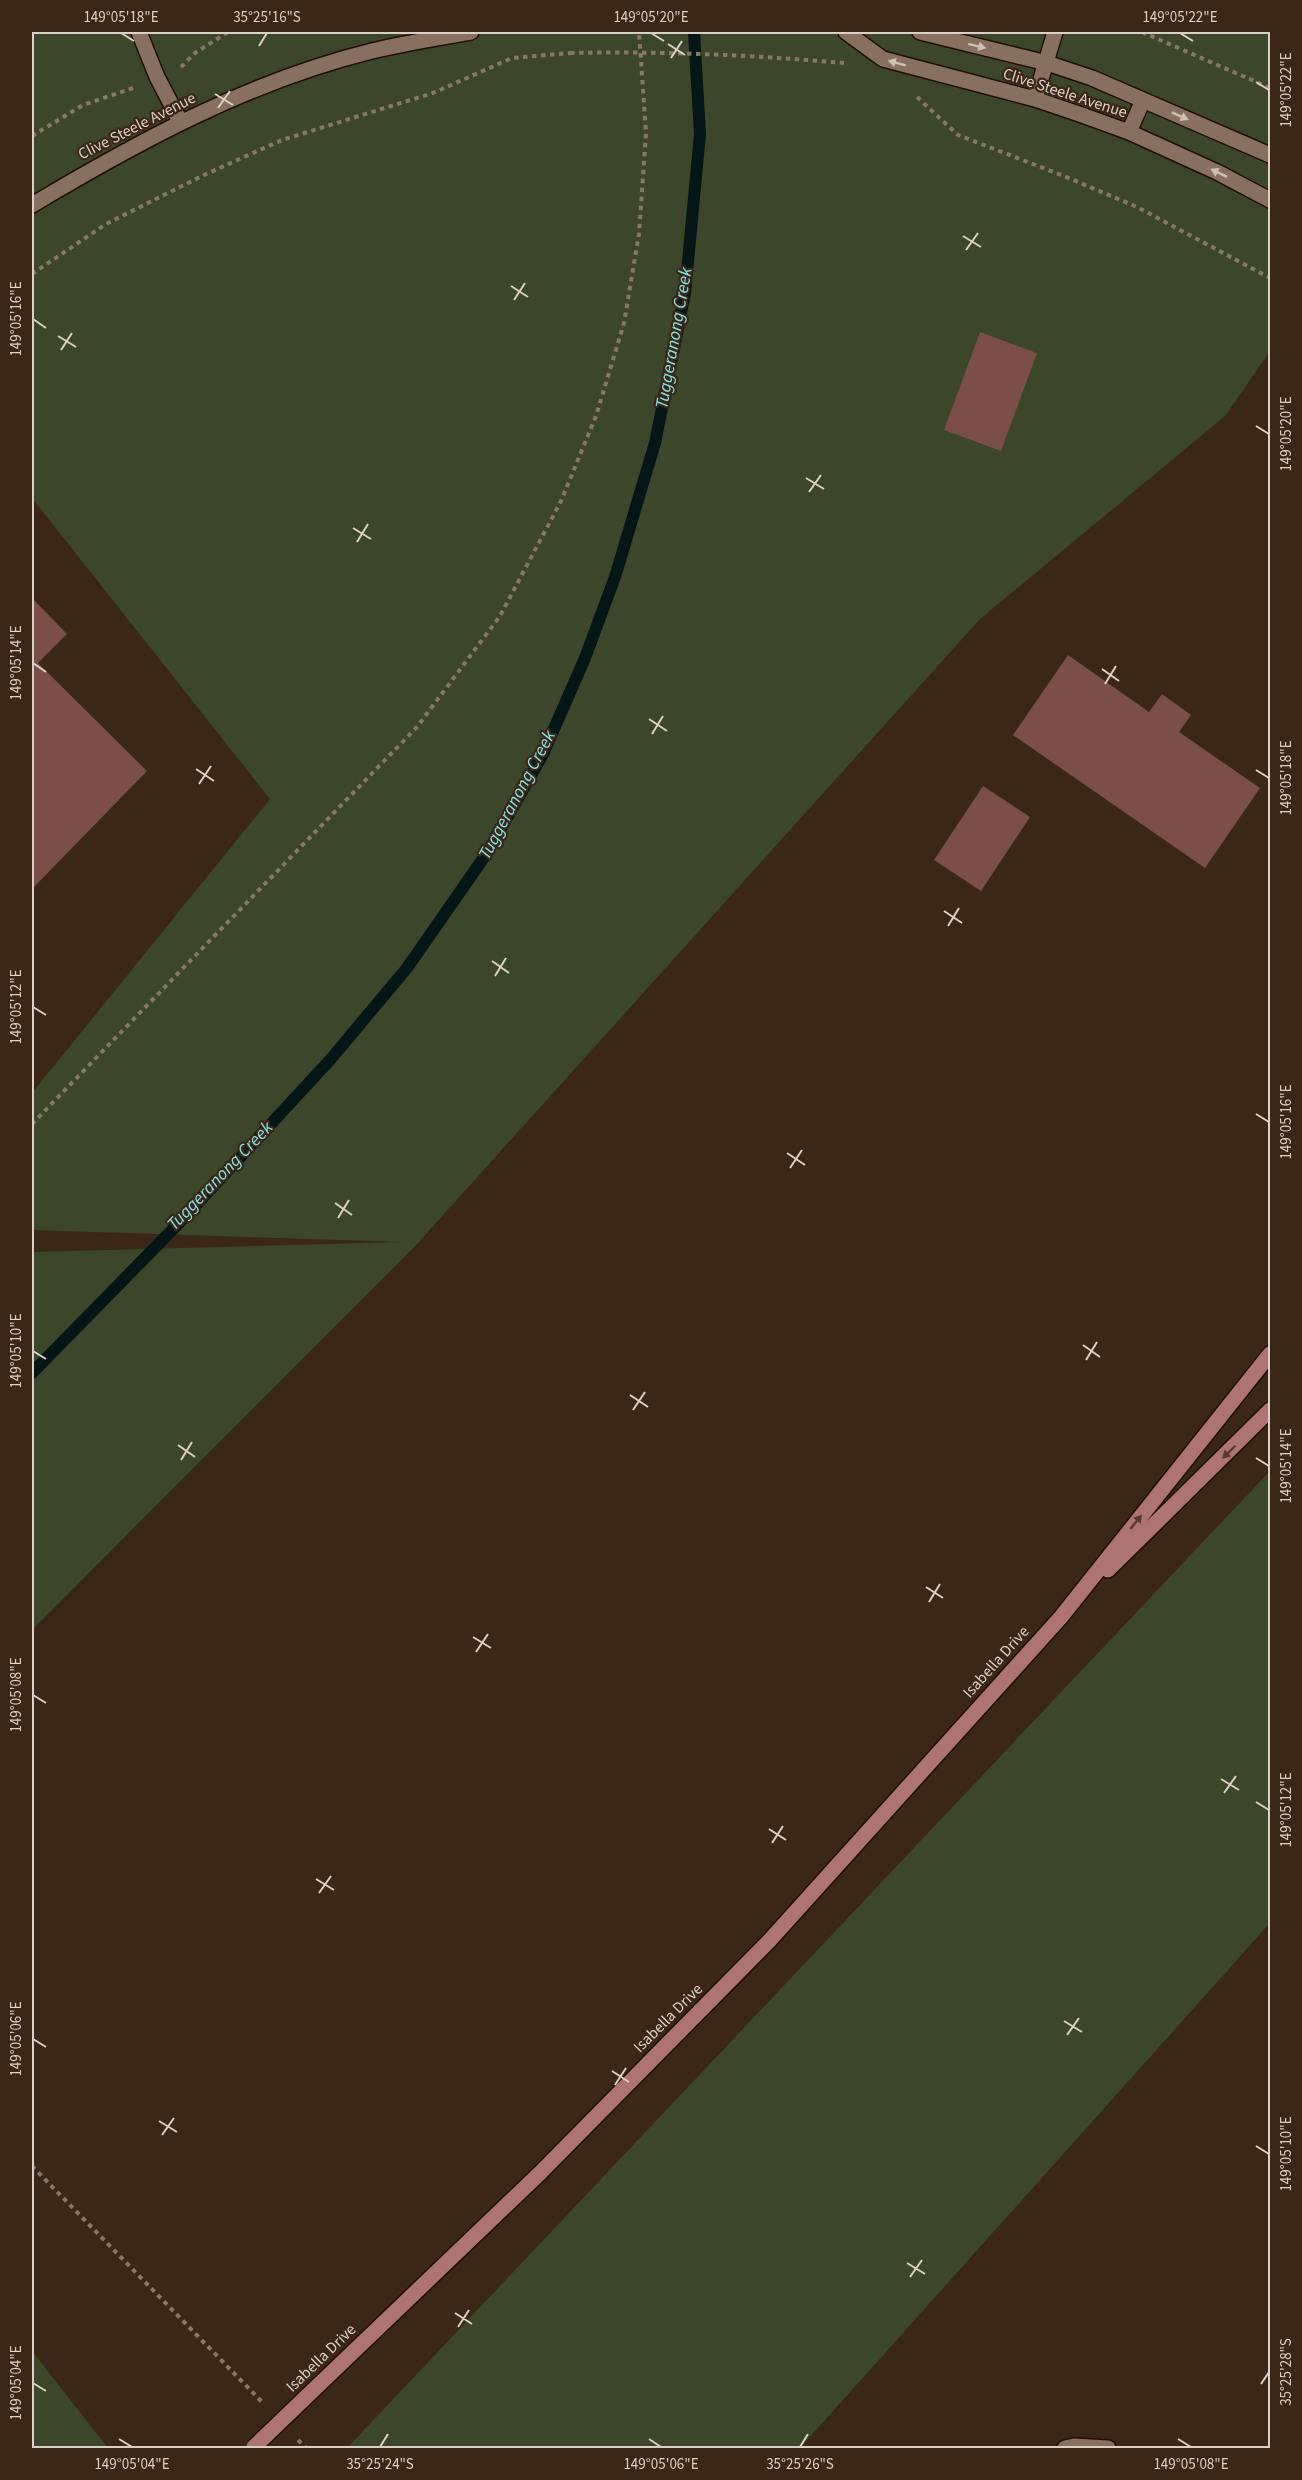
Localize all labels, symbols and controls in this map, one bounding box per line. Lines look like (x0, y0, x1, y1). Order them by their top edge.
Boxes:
text: 149°05'18"E (83, 7, 159, 28)
text: 35°25'16"S (233, 7, 301, 28)
text: 149°05'20"E (613, 7, 689, 28)
text: 149°05'22"E (1142, 7, 1218, 28)
one-way arrow (968, 41, 986, 51)
text: 149°05'22"E (1276, 52, 1297, 128)
one-way arrow (888, 58, 906, 67)
street label: Clive Steele Avenue (1000, 63, 1130, 123)
street label: Clive Steele Avenue (74, 87, 200, 165)
one-way arrow (1172, 111, 1189, 120)
one-way arrow (1210, 169, 1227, 178)
water label: Tuggeranong Creek (649, 265, 699, 411)
text: 149°05'16"E (6, 281, 27, 357)
text: 149°05'20"E (1276, 396, 1297, 472)
text: 149°05'14"E (6, 625, 27, 701)
water label: Tuggeranong Creek (472, 726, 562, 864)
text: 149°05'18"E (1276, 740, 1297, 816)
text: 149°05'12"E (6, 969, 27, 1045)
text: 149°05'16"E (1276, 1084, 1297, 1160)
water label: Tuggeranong Creek (161, 1116, 279, 1236)
text: 149°05'10"E (6, 1313, 27, 1389)
text: 149°05'14"E (1276, 1428, 1297, 1504)
one-way arrow (1223, 1444, 1237, 1458)
one-way arrow (1130, 1515, 1142, 1530)
street label: Isabella Drive (958, 1621, 1034, 1703)
text: 149°05'08"E (6, 1657, 27, 1733)
text: 149°05'12"E (1276, 1772, 1297, 1848)
street label: Isabella Drive (628, 1978, 708, 2058)
text: 149°05'06"E (6, 2001, 27, 2077)
text: 149°05'10"E (1276, 2116, 1297, 2192)
street label: Isabella Drive (281, 2319, 361, 2397)
text: 35°25'28"S (1276, 2338, 1297, 2406)
text: 149°05'04"E (6, 2345, 27, 2421)
text: 149°05'04"E (94, 2454, 170, 2475)
text: 35°25'24"S (346, 2454, 414, 2475)
text: 149°05'06"E (623, 2454, 699, 2475)
text: 35°25'26"S (766, 2454, 834, 2475)
text: 149°05'08"E (1153, 2454, 1229, 2475)

